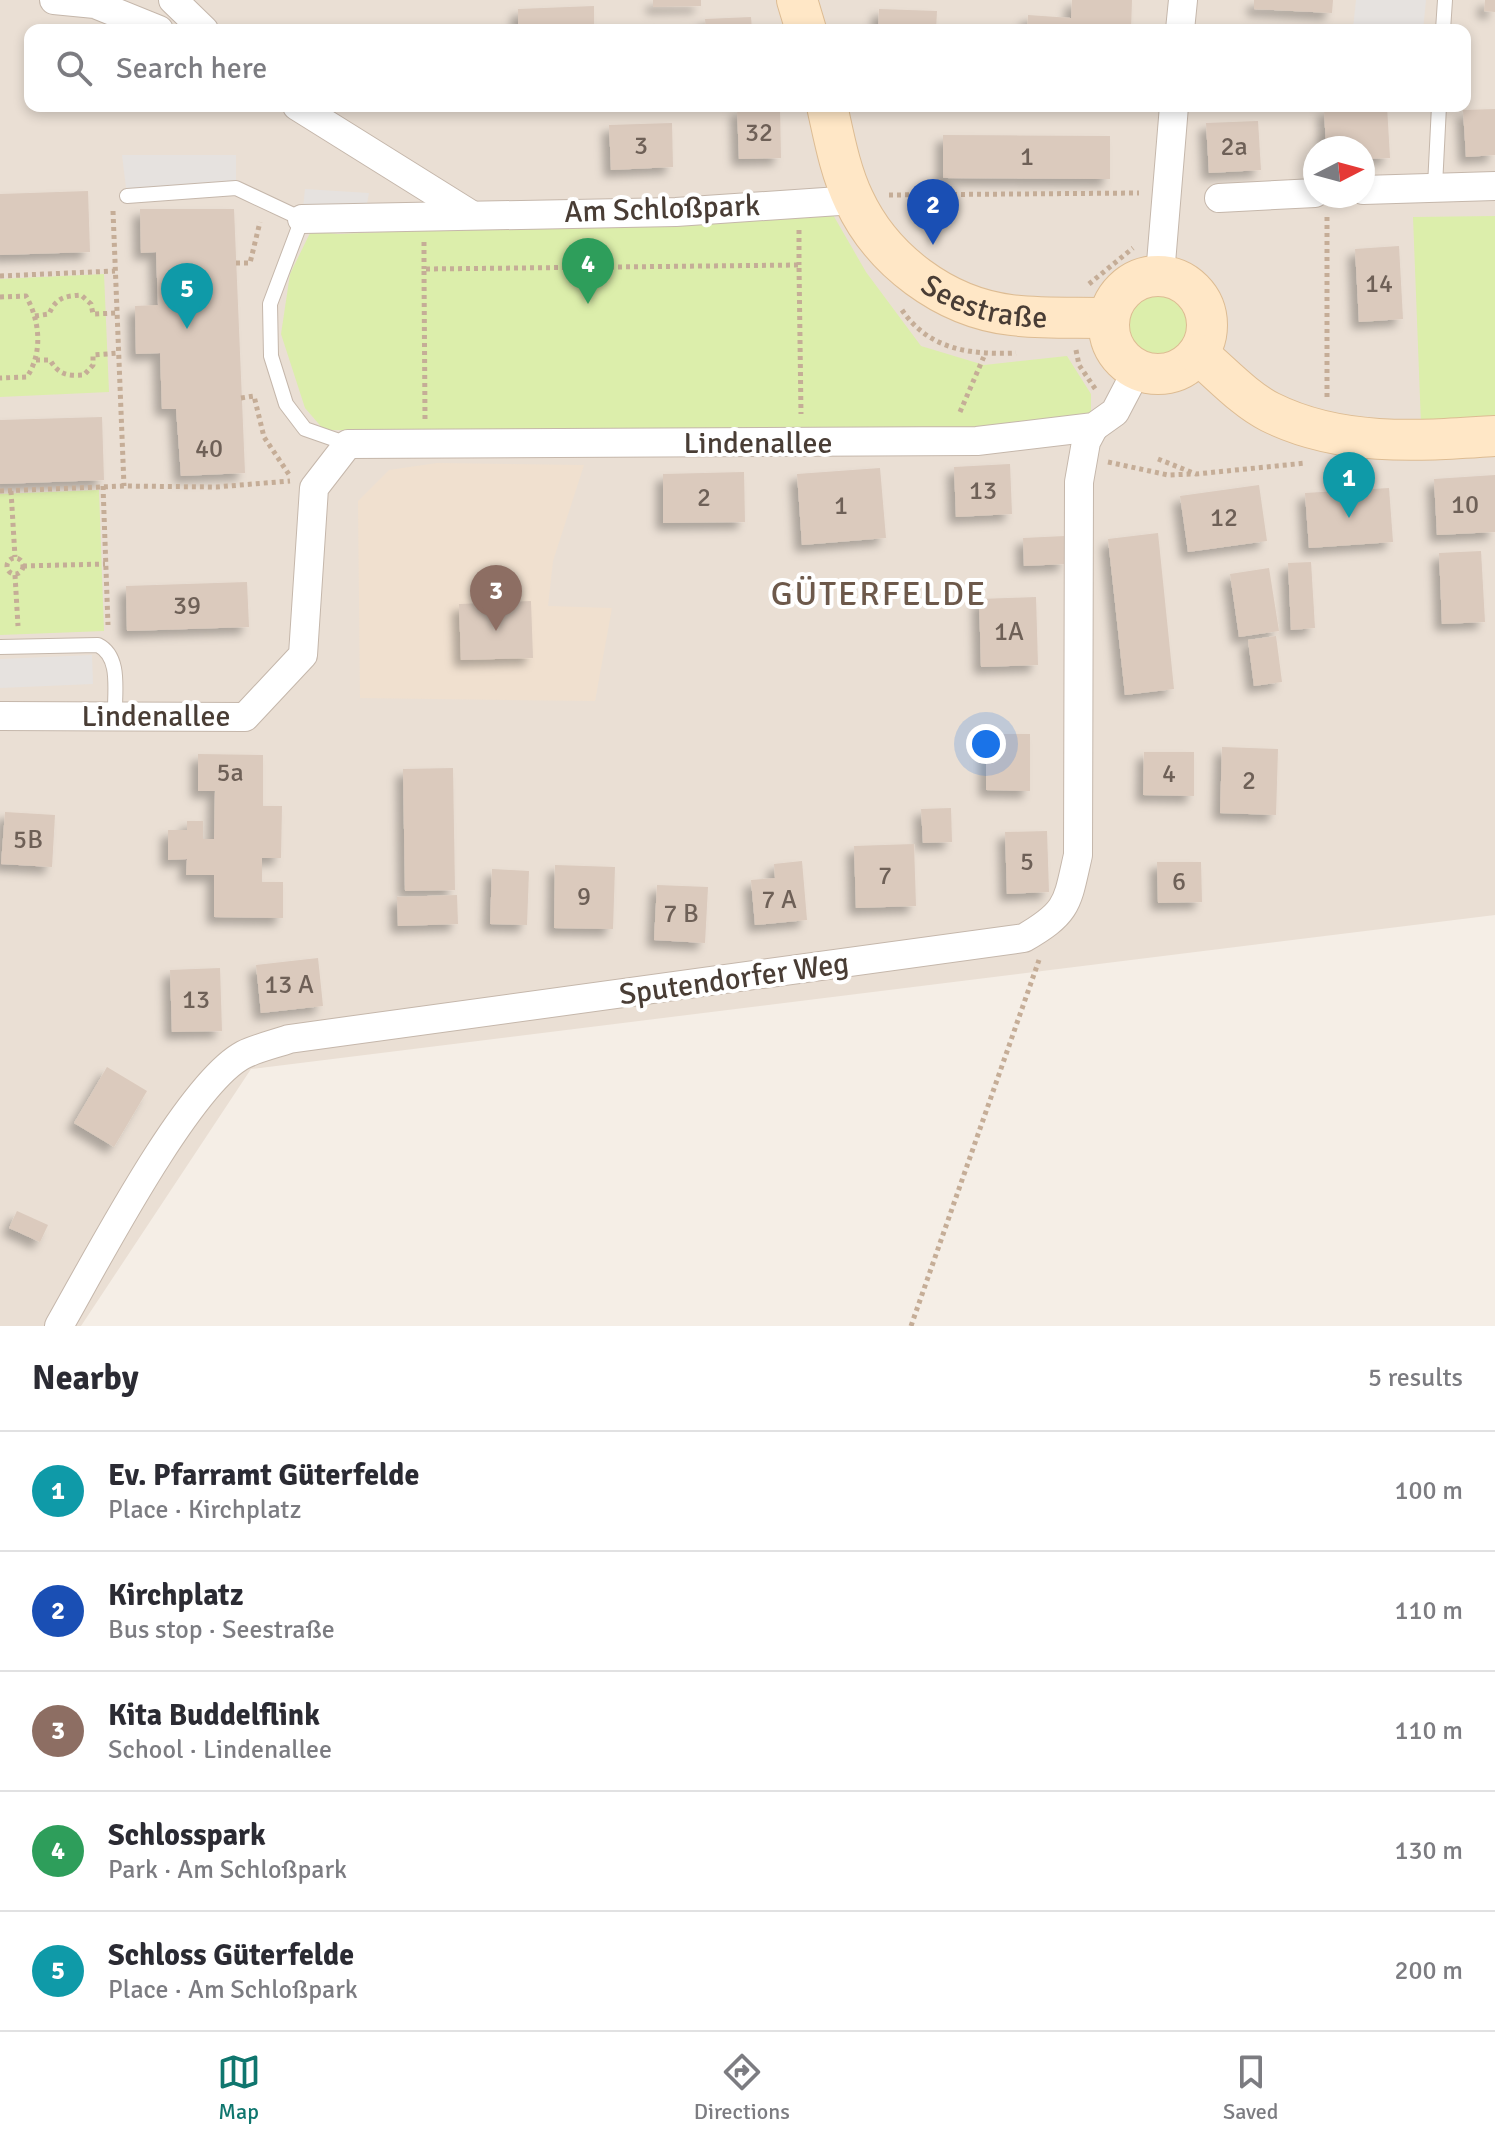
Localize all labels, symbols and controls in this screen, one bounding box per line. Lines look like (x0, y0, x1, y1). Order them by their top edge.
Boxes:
search box (24, 24, 1471, 112)
icon: search (52, 46, 96, 90)
text: Search here (116, 50, 267, 87)
house number: 32 (745, 117, 773, 149)
house number: 3 (634, 130, 648, 162)
house number: 2a (1220, 131, 1248, 163)
north arrow (1303, 136, 1375, 208)
house number: 1 (1020, 141, 1034, 173)
pin: 2 (907, 179, 959, 245)
street label: Am Schloßpark (563, 187, 761, 231)
pin: 4 (562, 238, 614, 304)
pin: 5 (161, 263, 213, 329)
street label: Seestraße (914, 266, 1048, 336)
house number: 14 (1365, 268, 1393, 300)
street label: Lindenallee (683, 425, 833, 462)
house number: 40 (195, 433, 223, 465)
pin: 1 (1323, 452, 1375, 518)
house number: 13 (969, 475, 997, 507)
house number: 2 (697, 482, 711, 514)
house number: 10 (1451, 489, 1479, 521)
house number: 1 (834, 490, 848, 522)
house number: 12 (1210, 502, 1238, 534)
pin: 3 (470, 565, 522, 631)
district label: GÜTERFELDE (771, 573, 987, 615)
house number: 39 (173, 590, 201, 622)
house number: 1A (994, 616, 1024, 648)
street label: Lindenallee (81, 698, 231, 735)
your location (966, 724, 1006, 764)
house number: 5a (216, 757, 244, 789)
house number: 4 (1162, 758, 1176, 790)
house number: 2 (1242, 765, 1256, 797)
house number: 5B (13, 824, 43, 856)
house number: 5 (1020, 846, 1034, 878)
house number: 7 (878, 860, 892, 892)
house number: 6 (1172, 866, 1186, 898)
house number: 9 (577, 881, 591, 913)
house number: 7 A (761, 884, 797, 916)
house number: 7 B (663, 898, 699, 930)
street label: Sputendorfer Weg (617, 945, 851, 1013)
house number: 13 A (264, 969, 314, 1001)
house number: 13 (182, 984, 210, 1016)
text: Nearby (32, 1357, 139, 1399)
text: 5 results (1368, 1362, 1463, 1394)
text: Ev. Pfarramt Güterfelde (108, 1457, 419, 1494)
text: 1 (51, 1475, 65, 1507)
text: 100 m (1394, 1475, 1463, 1507)
text: Place · Kirchplatz (108, 1494, 301, 1526)
text: Kirchplatz (108, 1577, 243, 1614)
text: 2 (51, 1595, 65, 1627)
text: 110 m (1394, 1595, 1463, 1627)
text: Bus stop · Seestraße (108, 1614, 335, 1646)
text: Kita Buddelflink (108, 1697, 320, 1734)
text: 3 (51, 1715, 65, 1747)
text: 110 m (1394, 1715, 1463, 1747)
text: School · Lindenallee (108, 1734, 332, 1766)
text: Schlosspark (108, 1817, 266, 1854)
text: 4 (51, 1835, 65, 1867)
text: 130 m (1394, 1835, 1463, 1867)
text: Park · Am Schloßpark (108, 1854, 347, 1886)
text: Schloss Güterfelde (108, 1937, 354, 1974)
text: 5 (51, 1955, 65, 1987)
text: 200 m (1394, 1955, 1463, 1987)
text: Place · Am Schloßpark (108, 1974, 358, 2006)
tab: Map (217, 2050, 261, 2125)
tab: Directions (694, 2050, 790, 2125)
tab: Saved (1223, 2050, 1278, 2125)

